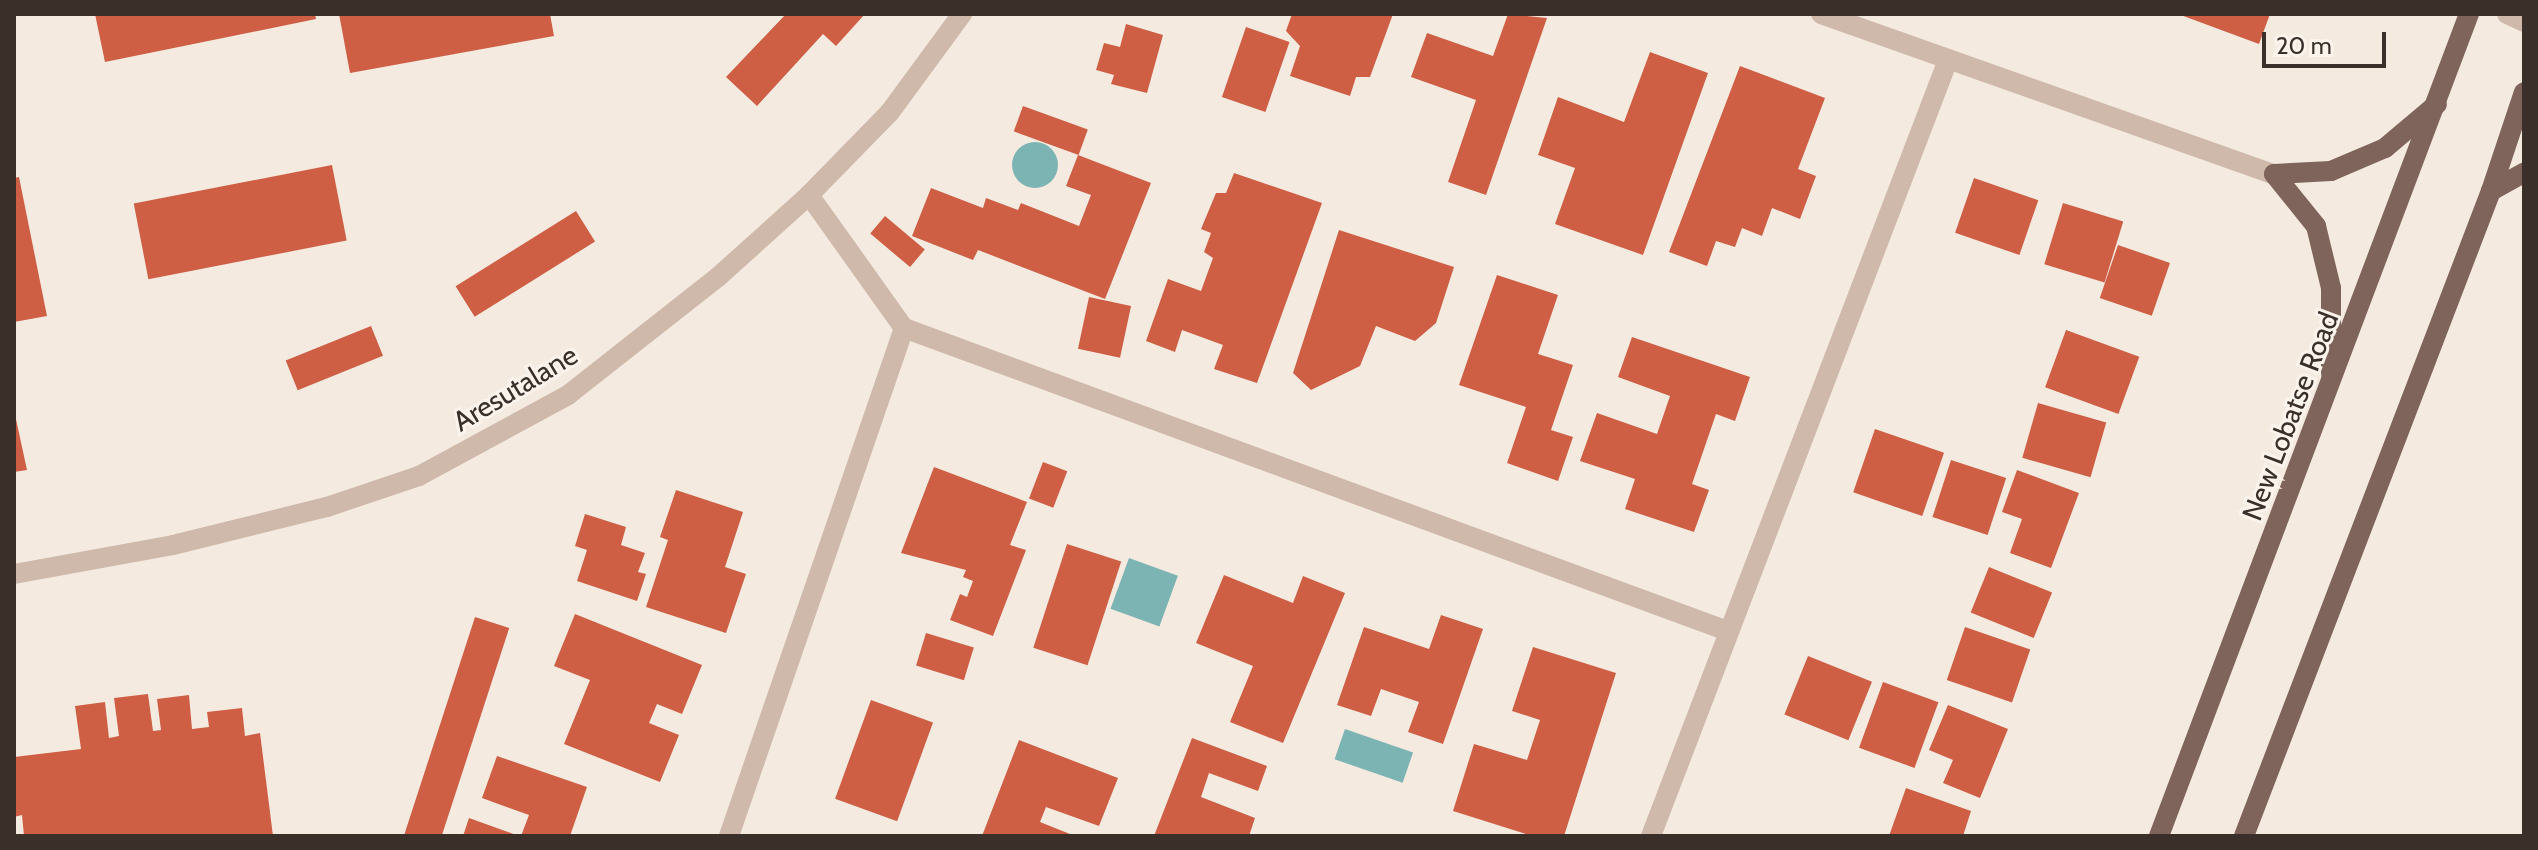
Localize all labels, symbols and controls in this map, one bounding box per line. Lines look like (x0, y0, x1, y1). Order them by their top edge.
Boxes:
scale bar (2266, 16, 2390, 66)
text: 20 m (2276, 31, 2332, 60)
street label: New Lobatse Road (2235, 307, 2345, 525)
street label: Aresutalane (447, 338, 583, 438)

